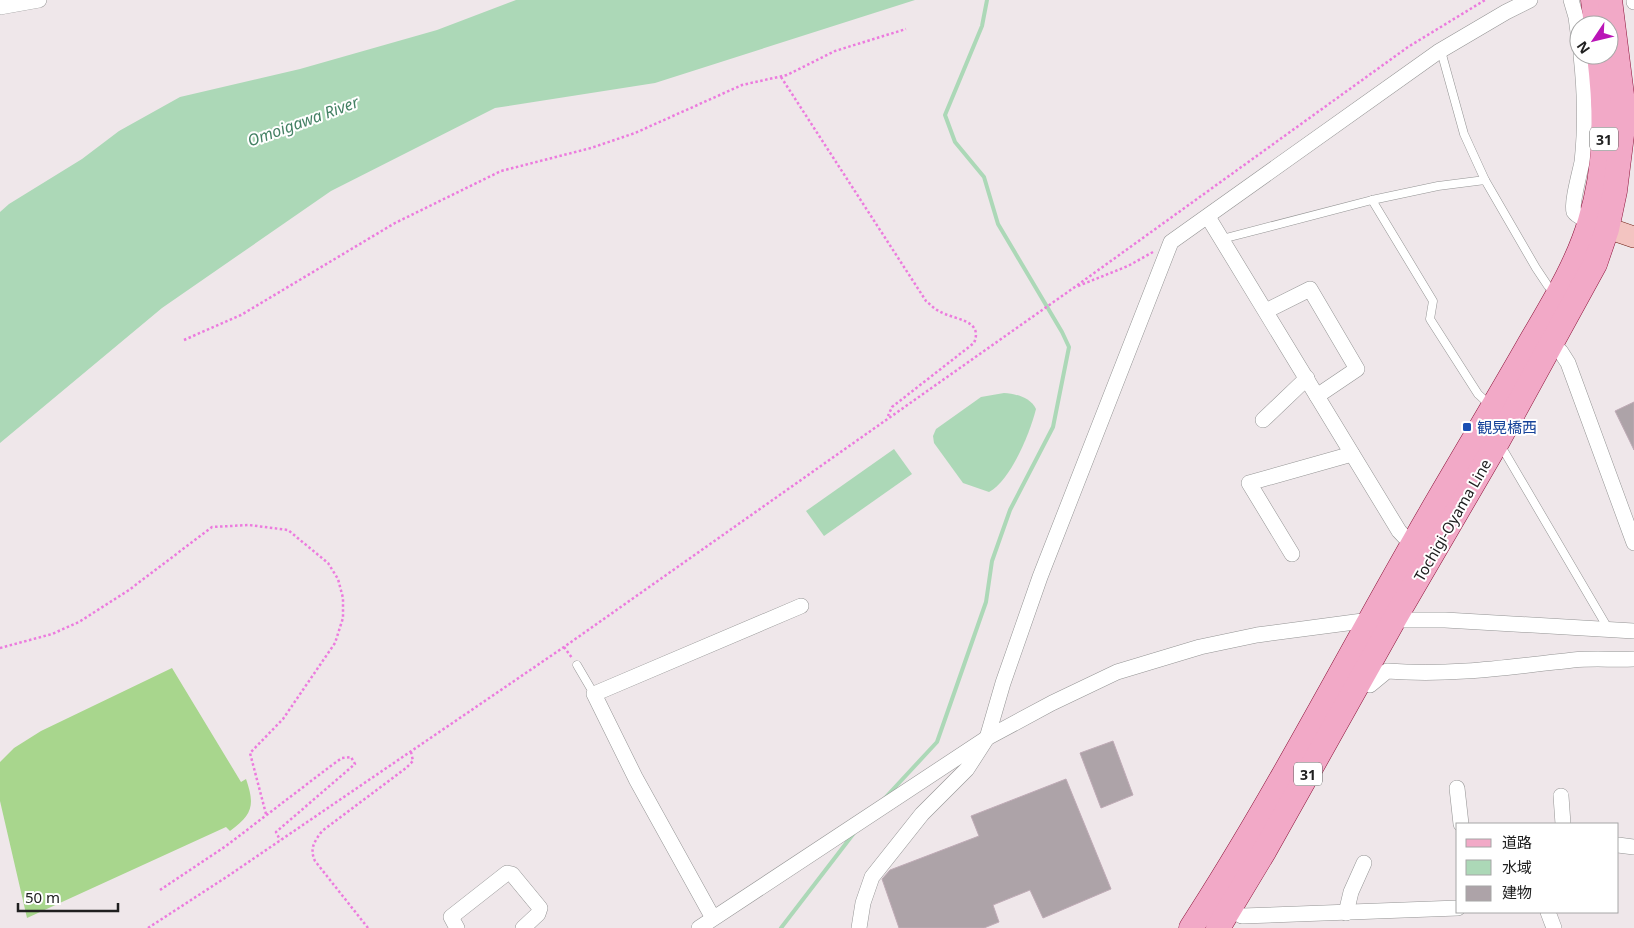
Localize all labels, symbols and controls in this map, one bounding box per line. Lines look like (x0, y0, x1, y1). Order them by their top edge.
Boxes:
north arrow (1569, 15, 1619, 65)
text: N (1572, 38, 1594, 58)
water label: Omoigawa River (244, 90, 362, 151)
road number: 31 (1590, 128, 1618, 150)
place label: 観晃橋西 (1477, 417, 1537, 437)
marker: 観晃橋西 (1461, 421, 1473, 433)
street label: Tochigi-Oyama Line (1409, 455, 1495, 585)
road number: 31 (1294, 762, 1322, 786)
legend (1456, 823, 1619, 913)
text: 道路 (1502, 832, 1532, 852)
text: 水域 (1502, 857, 1532, 877)
scale bar (18, 880, 118, 912)
text: 建物 (1502, 882, 1532, 902)
text: 50 m (25, 887, 60, 907)

